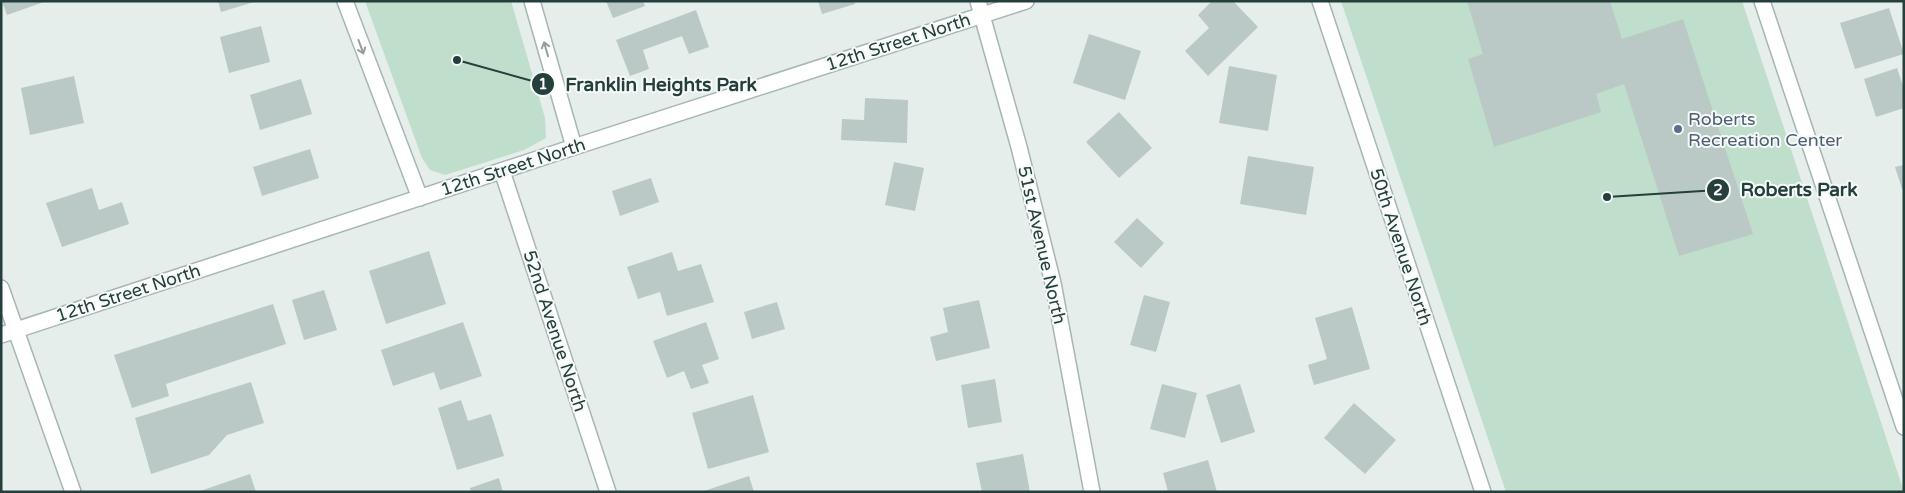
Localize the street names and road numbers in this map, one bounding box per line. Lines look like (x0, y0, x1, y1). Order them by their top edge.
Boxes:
street label: 12th Street North (823, 8, 973, 76)
street label: 12th Street North (438, 133, 588, 201)
street label: 51st Avenue North (1013, 164, 1071, 326)
street label: 50th Avenue North (1365, 166, 1437, 328)
street label: 52nd Avenue North (518, 247, 592, 415)
street label: 12th Street North (53, 259, 203, 327)

